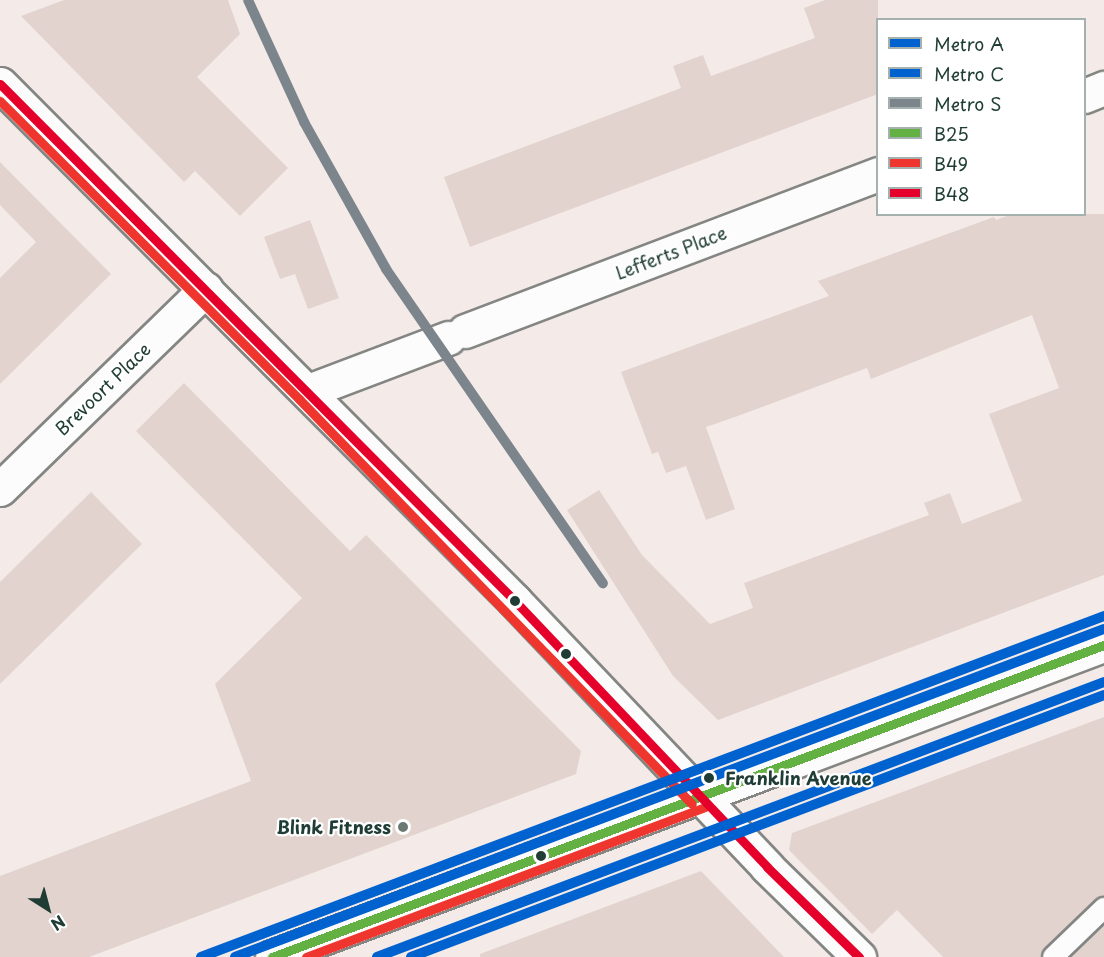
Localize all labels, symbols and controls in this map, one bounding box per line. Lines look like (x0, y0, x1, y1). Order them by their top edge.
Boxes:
legend (876, 18, 1086, 216)
text: Metro A (934, 30, 1004, 57)
text: Metro C (934, 60, 1004, 87)
text: Metro S (934, 90, 1001, 117)
text: B25 (934, 120, 969, 147)
text: B49 (934, 150, 968, 177)
text: B48 (934, 180, 969, 207)
street label: Lefferts Place (612, 222, 730, 284)
street label: Brevoort Place (51, 338, 155, 440)
unlabelled marker (509, 595, 521, 607)
unlabelled marker (560, 648, 572, 660)
marker: Franklin Avenue (698, 767, 720, 789)
place label: Franklin Avenue (725, 767, 872, 789)
place label: Blink Fitness (275, 816, 391, 838)
marker: Blink Fitness (396, 820, 410, 834)
unlabelled marker (535, 850, 547, 862)
north arrow (18, 879, 78, 939)
text: N (46, 910, 71, 937)

